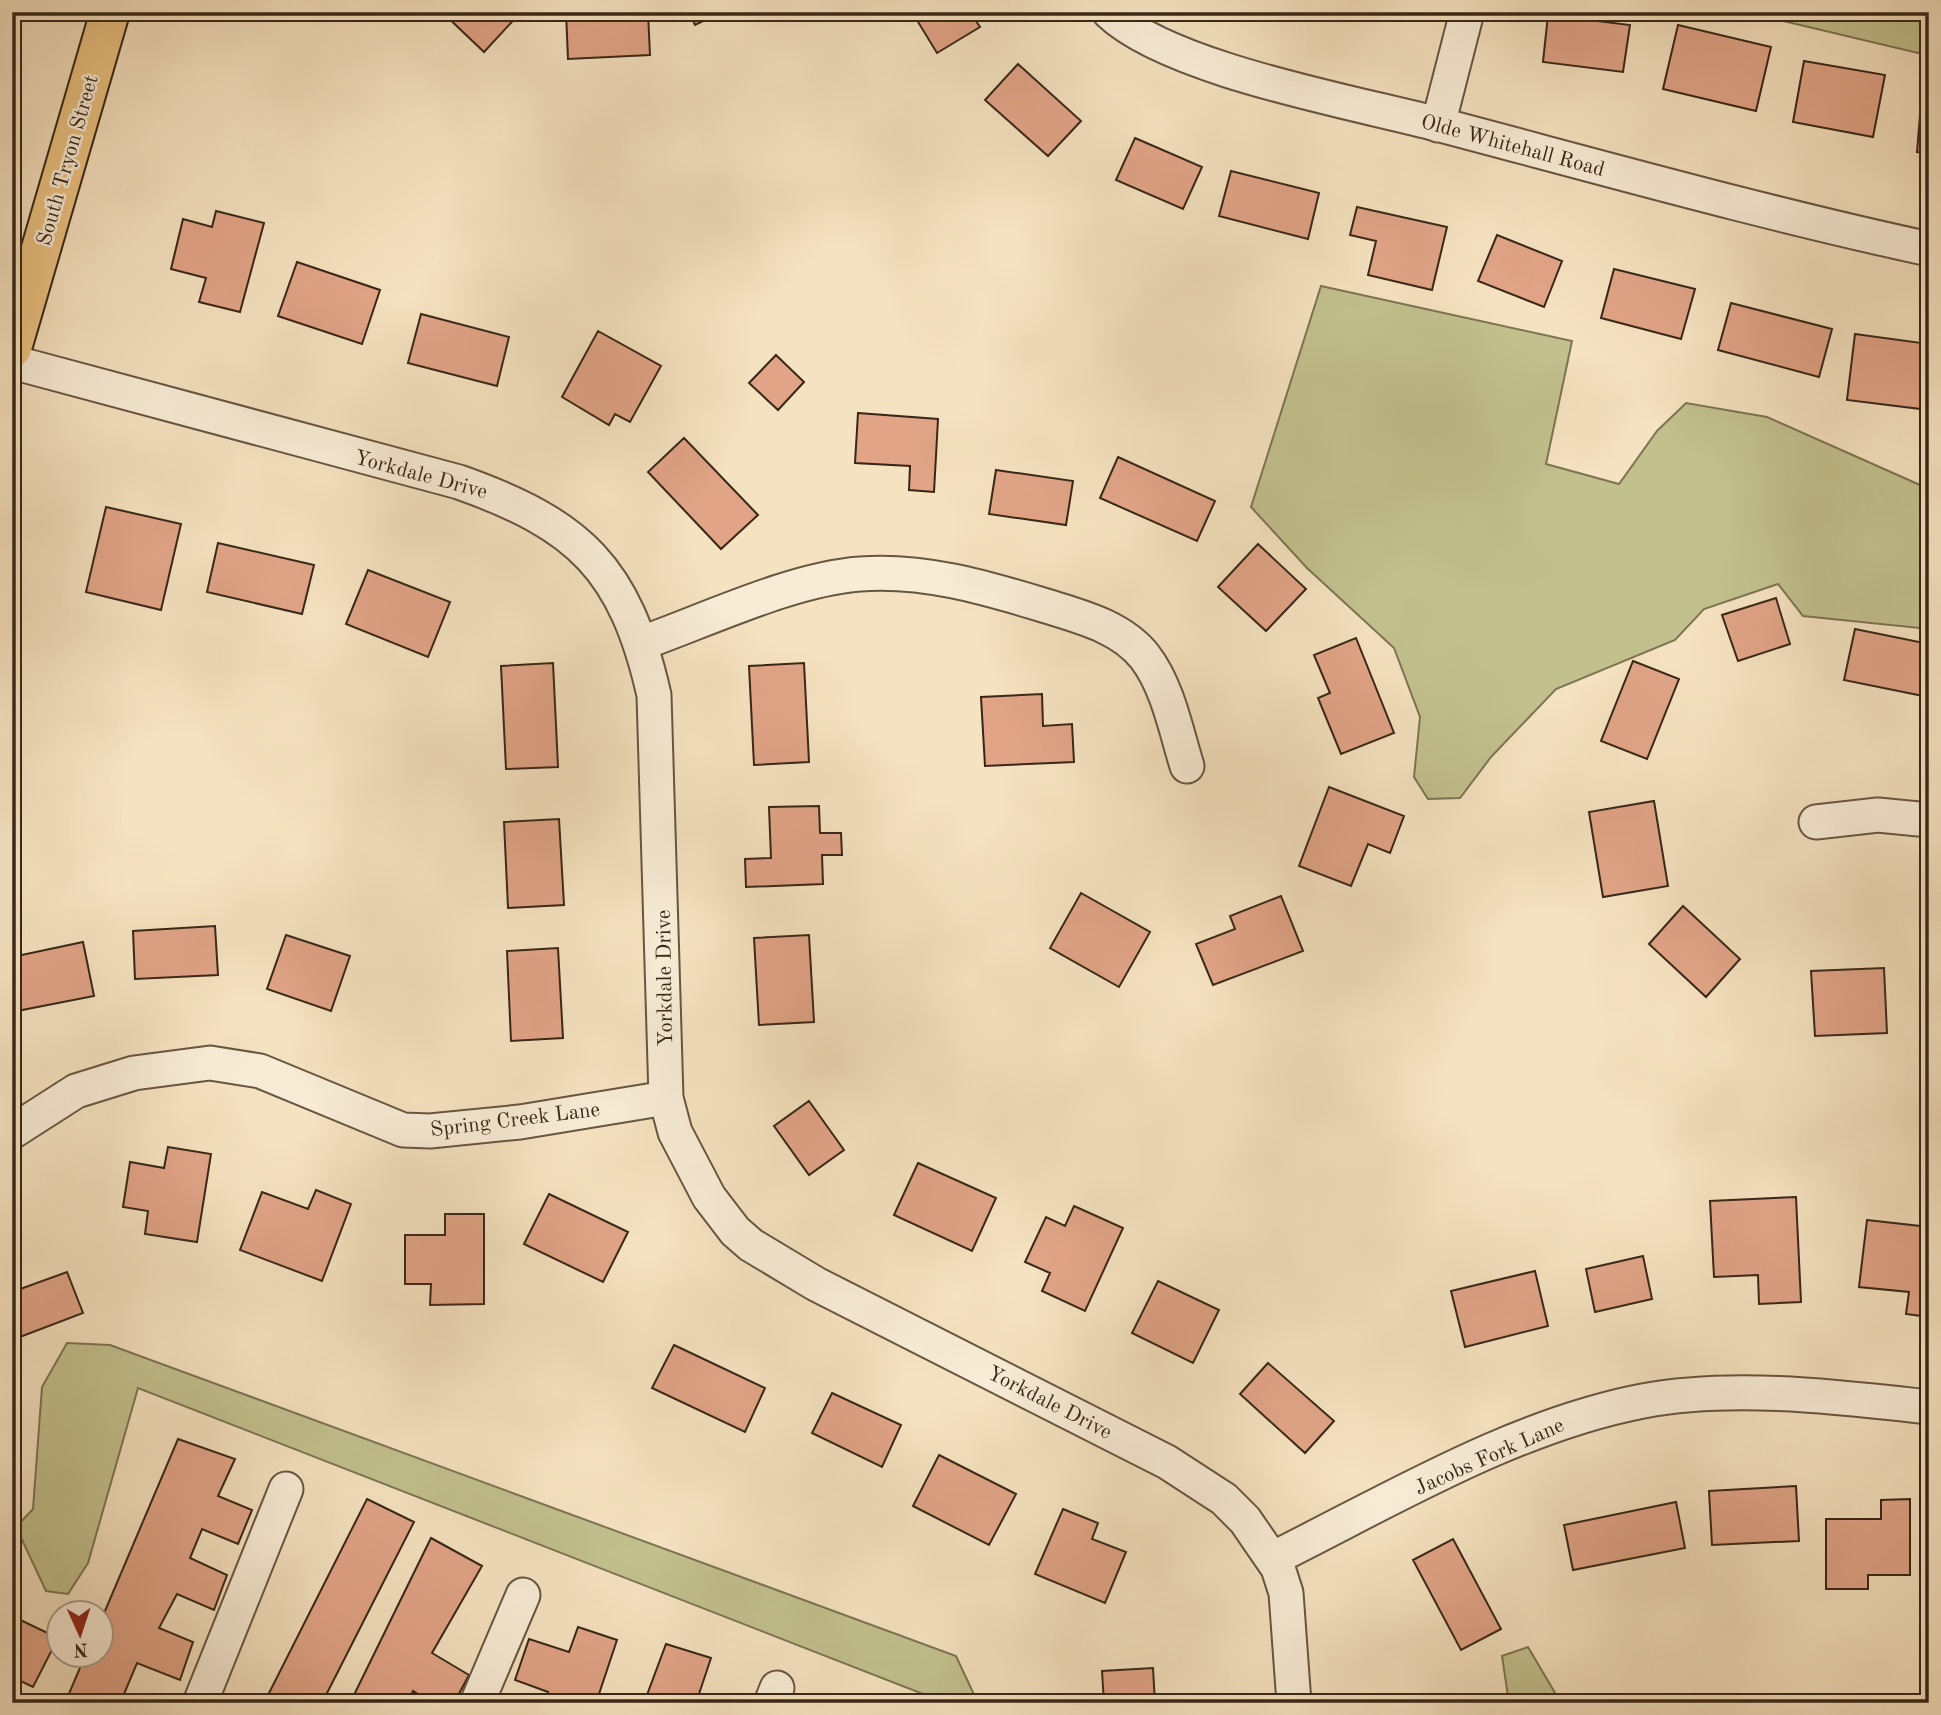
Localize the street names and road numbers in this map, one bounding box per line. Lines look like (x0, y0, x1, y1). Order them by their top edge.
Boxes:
street label: South Tryon Street (34, 73, 103, 248)
street label: Olde Whitehall Road (1419, 112, 1607, 181)
street label: Yorkdale Drive (352, 448, 489, 503)
street label: Yorkdale Drive (654, 909, 677, 1047)
street label: Spring Creek Lane (429, 1100, 601, 1141)
street label: Yorkdale Drive (984, 1363, 1115, 1444)
street label: Jacobs Fork Lane (1412, 1415, 1567, 1500)

